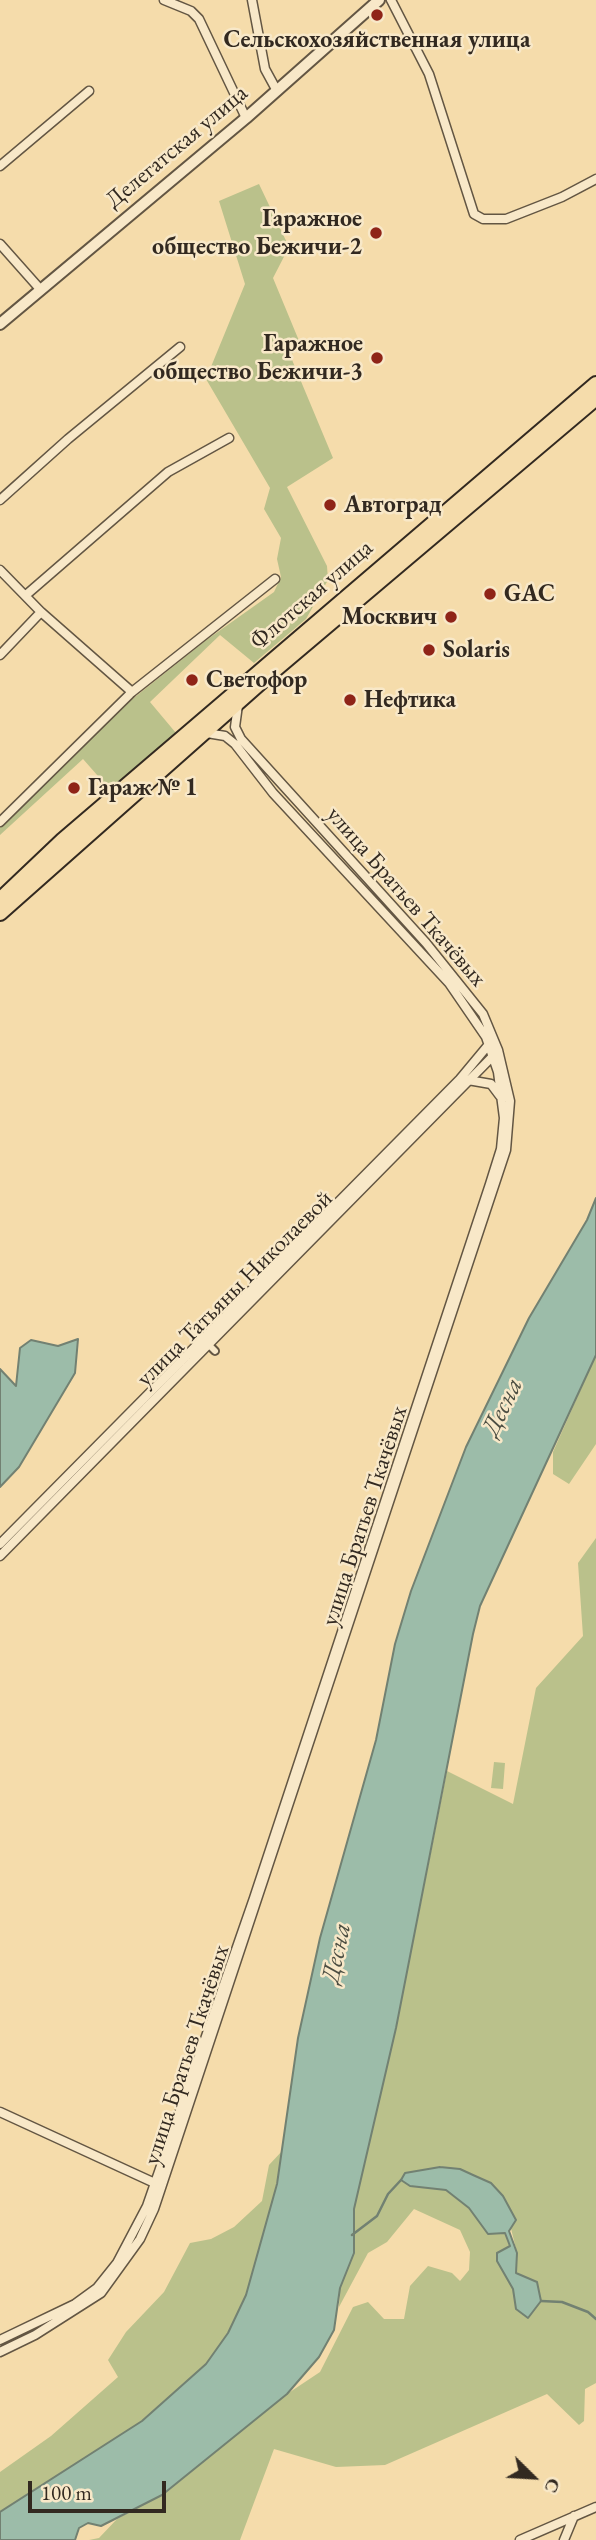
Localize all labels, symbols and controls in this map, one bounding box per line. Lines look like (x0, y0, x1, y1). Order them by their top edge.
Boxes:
marker: Сельскохозяйственная улица (369, 7, 385, 23)
place label: Сельскохозяйственная улица (224, 26, 530, 54)
street label: Делегатская улица (100, 79, 254, 215)
place label: Гаражное общество Бежичи-2 (152, 205, 362, 261)
marker: Гаражное общество Бежичи-2 (368, 225, 384, 241)
place label: Гаражное общество Бежичи-3 (153, 330, 363, 386)
marker: Гаражное общество Бежичи-3 (369, 350, 385, 366)
place label: Автоград (344, 491, 442, 519)
marker: Автоград (322, 497, 338, 513)
street label: Флотская улица (245, 534, 379, 656)
place label: GAC (504, 580, 555, 608)
marker: GAC (482, 586, 498, 602)
place label: Москвич (341, 603, 437, 631)
marker: Москвич (443, 609, 459, 625)
place label: Solaris (443, 636, 510, 664)
marker: Solaris (421, 642, 437, 658)
place label: Светофор (206, 666, 307, 694)
marker: Светофор (184, 672, 200, 688)
place label: Нефтика (364, 686, 456, 714)
marker: Нефтика (342, 692, 358, 708)
place label: Гараж № 1 (88, 774, 198, 802)
marker: Гараж № 1 (66, 780, 82, 796)
street label: улица Братьев Ткачёвых (320, 801, 492, 993)
street label: улица Татьяны Николаевой (131, 1185, 339, 1393)
water label: Десна (476, 1373, 530, 1441)
street label: улица Братьев Ткачёвых (316, 1402, 414, 1630)
water label: Десна (315, 1920, 359, 1986)
street label: улица Братьев Ткачёвых (138, 1941, 236, 2169)
north arrow (498, 2442, 568, 2512)
scale bar (32, 2466, 170, 2510)
text: С (538, 2474, 567, 2497)
text: 100 m (41, 2479, 92, 2506)

